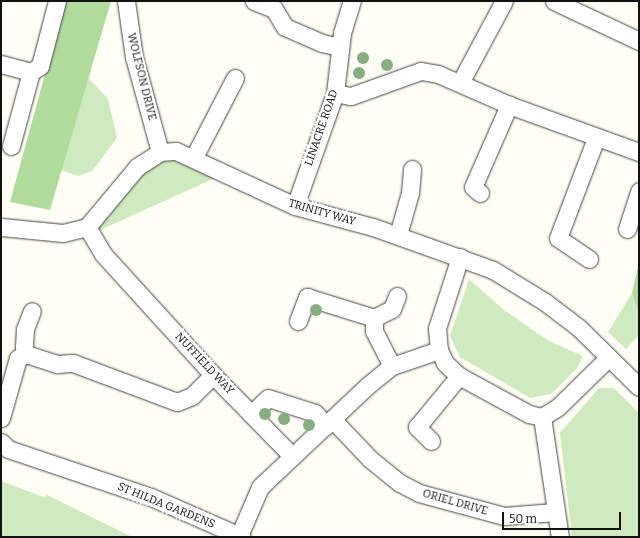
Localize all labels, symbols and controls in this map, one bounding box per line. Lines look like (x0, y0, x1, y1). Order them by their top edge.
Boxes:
street label: WOLFSON DRIVE (124, 32, 158, 122)
street label: LINACRE ROAD (303, 88, 341, 168)
street label: TRINITY WAY (287, 197, 357, 229)
street label: NUFFIELD WAY (172, 330, 236, 398)
street label: ST HILDA GARDENS (115, 480, 217, 532)
street label: ORIEL DRIVE (421, 487, 489, 519)
scale bar (504, 504, 623, 530)
text: 50 m (509, 512, 537, 526)

